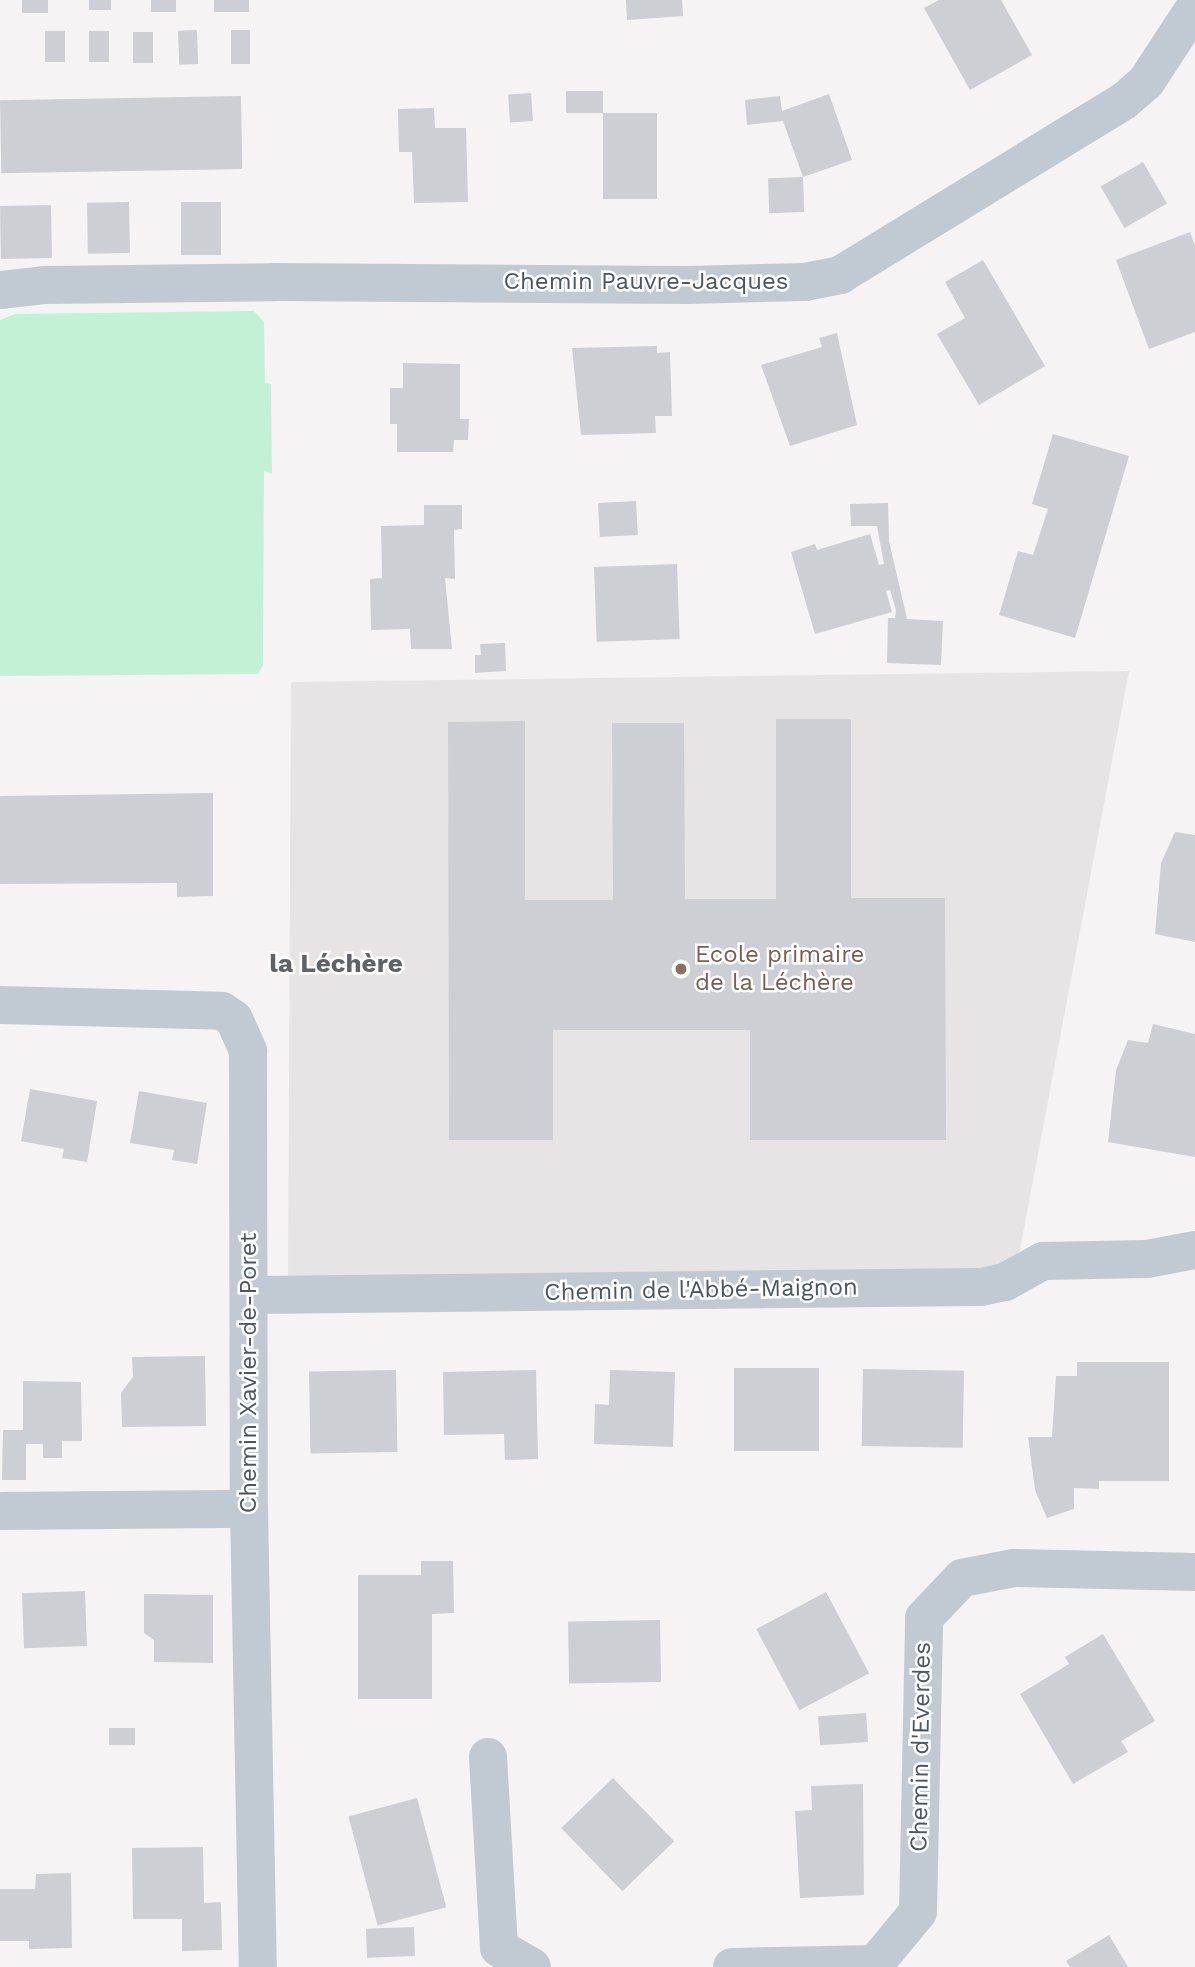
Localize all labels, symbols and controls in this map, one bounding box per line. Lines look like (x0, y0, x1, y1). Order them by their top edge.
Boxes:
street label: Chemin Pauvre-Jacques (504, 268, 788, 296)
place label: Ecole primaire de la Léchère (695, 941, 864, 997)
district label: la Léchère (269, 948, 403, 980)
marker: Ecole primaire de la Léchère (673, 961, 689, 977)
street label: Chemin Xavier-de-Poret (235, 1233, 263, 1513)
street label: Chemin de l'Abbé-Maignon (544, 1273, 858, 1307)
street label: Chemin d'Everdes (905, 1642, 937, 1852)

